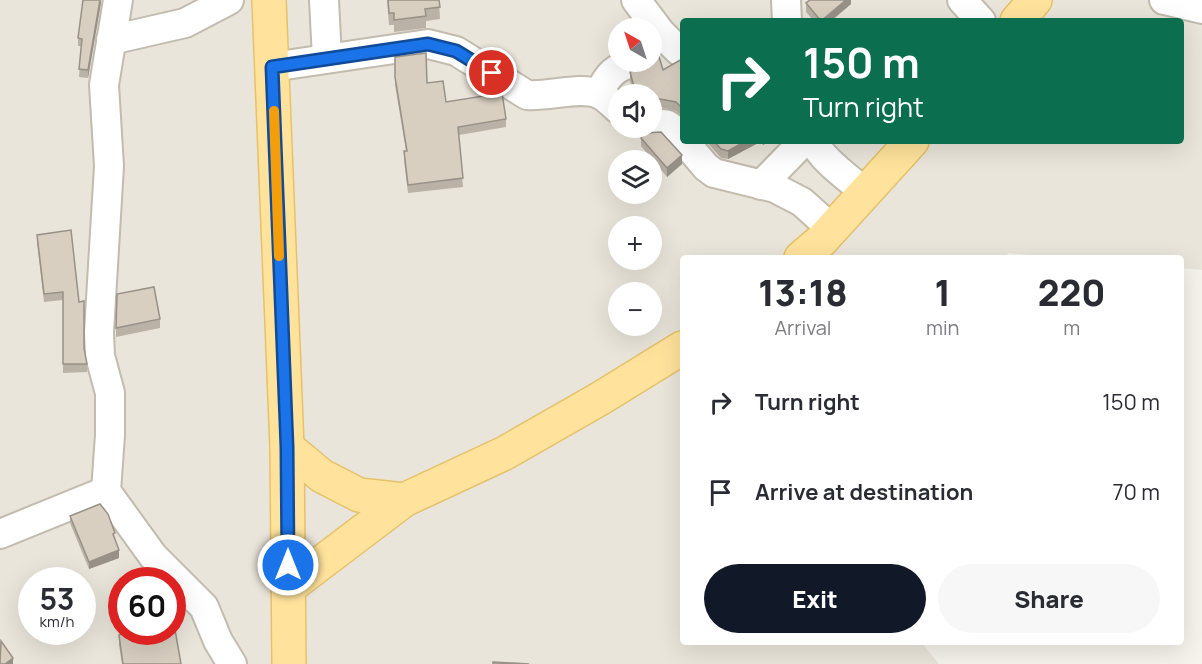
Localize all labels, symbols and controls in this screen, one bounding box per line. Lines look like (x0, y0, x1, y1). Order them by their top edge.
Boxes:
north arrow (608, 18, 662, 72)
map controls (608, 18, 662, 336)
text: 150 m (803, 33, 920, 91)
icon: right (704, 42, 782, 120)
pin (466, 47, 517, 98)
icon: arrive (475, 56, 508, 89)
button: sound (608, 84, 662, 138)
text: Turn right (803, 88, 924, 125)
button: layers (608, 150, 662, 204)
button: + (608, 216, 662, 270)
text: 13:18 (758, 268, 848, 317)
text: 1 (935, 268, 951, 317)
text: 220 (1038, 268, 1106, 317)
button: − (608, 282, 662, 336)
text: Arrival (774, 314, 832, 341)
text: min (926, 314, 959, 341)
text: m (1063, 314, 1080, 341)
icon: right (704, 386, 737, 419)
text: Turn right (755, 387, 860, 417)
text: 150 m (1102, 387, 1160, 417)
icon: arrive (704, 476, 737, 509)
text: Arrive at destination (755, 477, 973, 507)
text: 70 m (1112, 477, 1160, 507)
position arrow (256, 533, 320, 597)
button: Exit (704, 564, 926, 633)
button: Share (938, 564, 1160, 633)
speed limit sign: 60 (108, 567, 186, 645)
text: 53 (39, 578, 75, 619)
text: km/h (40, 611, 74, 632)

